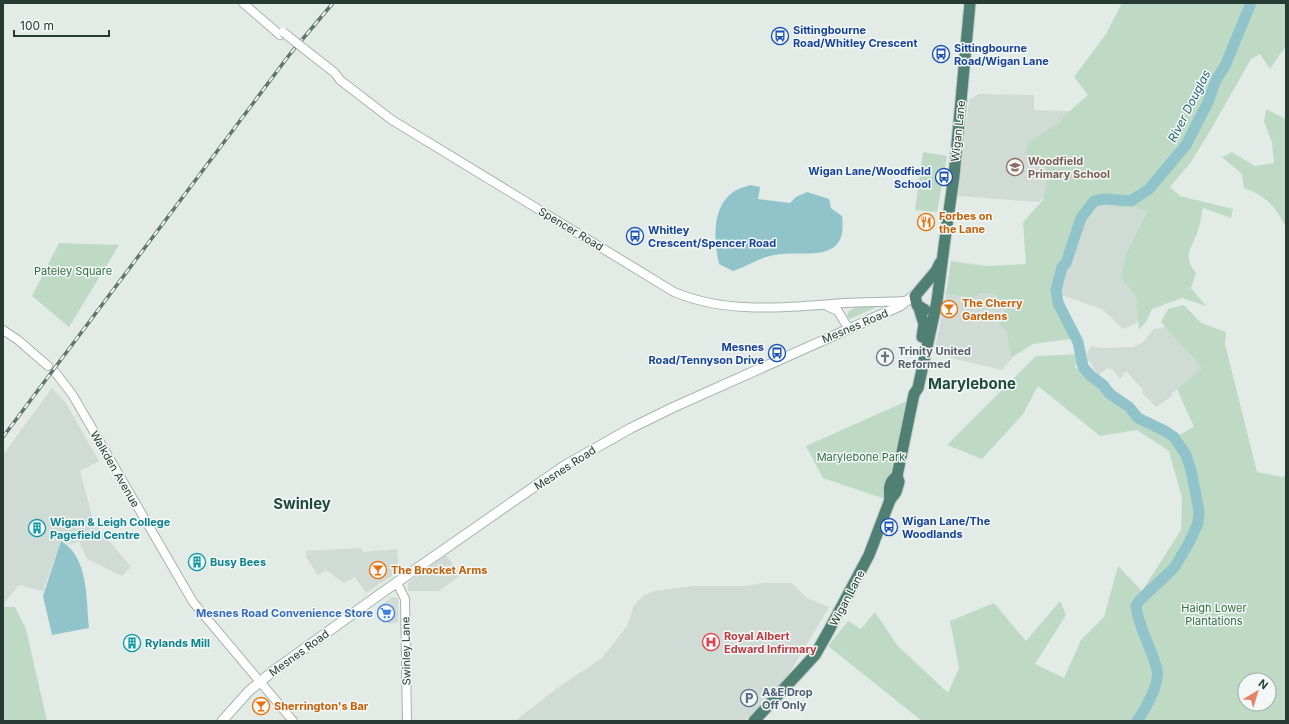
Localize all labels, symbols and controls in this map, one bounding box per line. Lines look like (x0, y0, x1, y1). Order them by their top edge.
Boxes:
scale bar (14, 12, 109, 38)
text: 100 m (20, 18, 54, 33)
place label: Sittingbourne Road/Whitley Crescent (793, 23, 917, 50)
bus stop icon: Sittingbourne Road/Whitley Crescent (770, 26, 790, 46)
place label: Sittingbourne Road/Wigan Lane (954, 41, 1049, 68)
bus stop icon: Sittingbourne Road/Wigan Lane (931, 44, 951, 64)
water label: River Douglas (1164, 67, 1214, 145)
street label: Wigan Lane (948, 100, 968, 162)
place label: Woodfield Primary School (1028, 154, 1110, 181)
school or university icon: Woodfield Primary School (1005, 157, 1025, 177)
place label: Wigan Lane/Woodfield School (808, 164, 931, 191)
bus stop icon: Wigan Lane/Woodfield School (934, 167, 954, 187)
street label: Spencer Road (536, 204, 606, 254)
place label: Forbes on the Lane (939, 209, 993, 236)
restaurant icon: Forbes on the Lane (916, 212, 936, 232)
place label: Whitley Crescent/Spencer Road (648, 223, 776, 250)
bus stop icon: Whitley Crescent/Spencer Road (625, 226, 645, 246)
park label: Pateley Square (34, 264, 112, 278)
place label: The Cherry Gardens (962, 296, 1023, 323)
bar icon: The Cherry Gardens (939, 299, 959, 319)
street label: Mesnes Road (820, 306, 890, 346)
place label: Mesnes Road/Tennyson Drive (649, 340, 764, 367)
bus stop icon: Mesnes Road/Tennyson Drive (767, 343, 787, 363)
place label: Trinity United Reformed (898, 344, 971, 371)
church icon: Trinity United Reformed (875, 347, 895, 367)
district label: Marylebone (928, 374, 1016, 393)
street label: Walkden Avenue (87, 428, 143, 510)
street label: Mesnes Road (532, 443, 598, 493)
park label: Marylebone Park (817, 450, 905, 464)
district label: Swinley (273, 494, 331, 513)
place label: Wigan Lane/The Woodlands (902, 514, 991, 541)
place label: Wigan & Leigh College Pagefield Centre (50, 515, 171, 542)
bus stop icon: Wigan Lane/The Woodlands (879, 517, 899, 537)
building icon: Wigan & Leigh College Pagefield Centre (27, 518, 47, 538)
building icon: Busy Bees (187, 552, 207, 572)
place label: Busy Bees (210, 555, 266, 569)
bar icon: The Brocket Arms (368, 560, 388, 580)
place label: The Brocket Arms (391, 563, 487, 577)
street label: Wigan Lane (826, 568, 868, 628)
park label: Haigh Lower Plantations (1181, 601, 1247, 628)
supermarket icon: Mesnes Road Convenience Store (376, 603, 396, 623)
place label: Mesnes Road Convenience Store (196, 606, 373, 620)
street label: Swinley Lane (398, 617, 414, 685)
street label: Mesnes Road (266, 627, 332, 679)
place label: Royal Albert Edward Infirmary (724, 629, 817, 656)
hospital icon: Royal Albert Edward Infirmary (701, 632, 721, 652)
building icon: Rylands Mill (122, 633, 142, 653)
place label: Rylands Mill (145, 636, 210, 650)
north arrow (1237, 672, 1277, 712)
text: N (1256, 676, 1271, 692)
place label: A&E Drop Off Only (762, 685, 813, 712)
parking icon: A&E Drop Off Only (739, 688, 759, 708)
bar icon: Sherrington's Bar (251, 696, 271, 716)
place label: Sherrington's Bar (274, 699, 369, 713)

